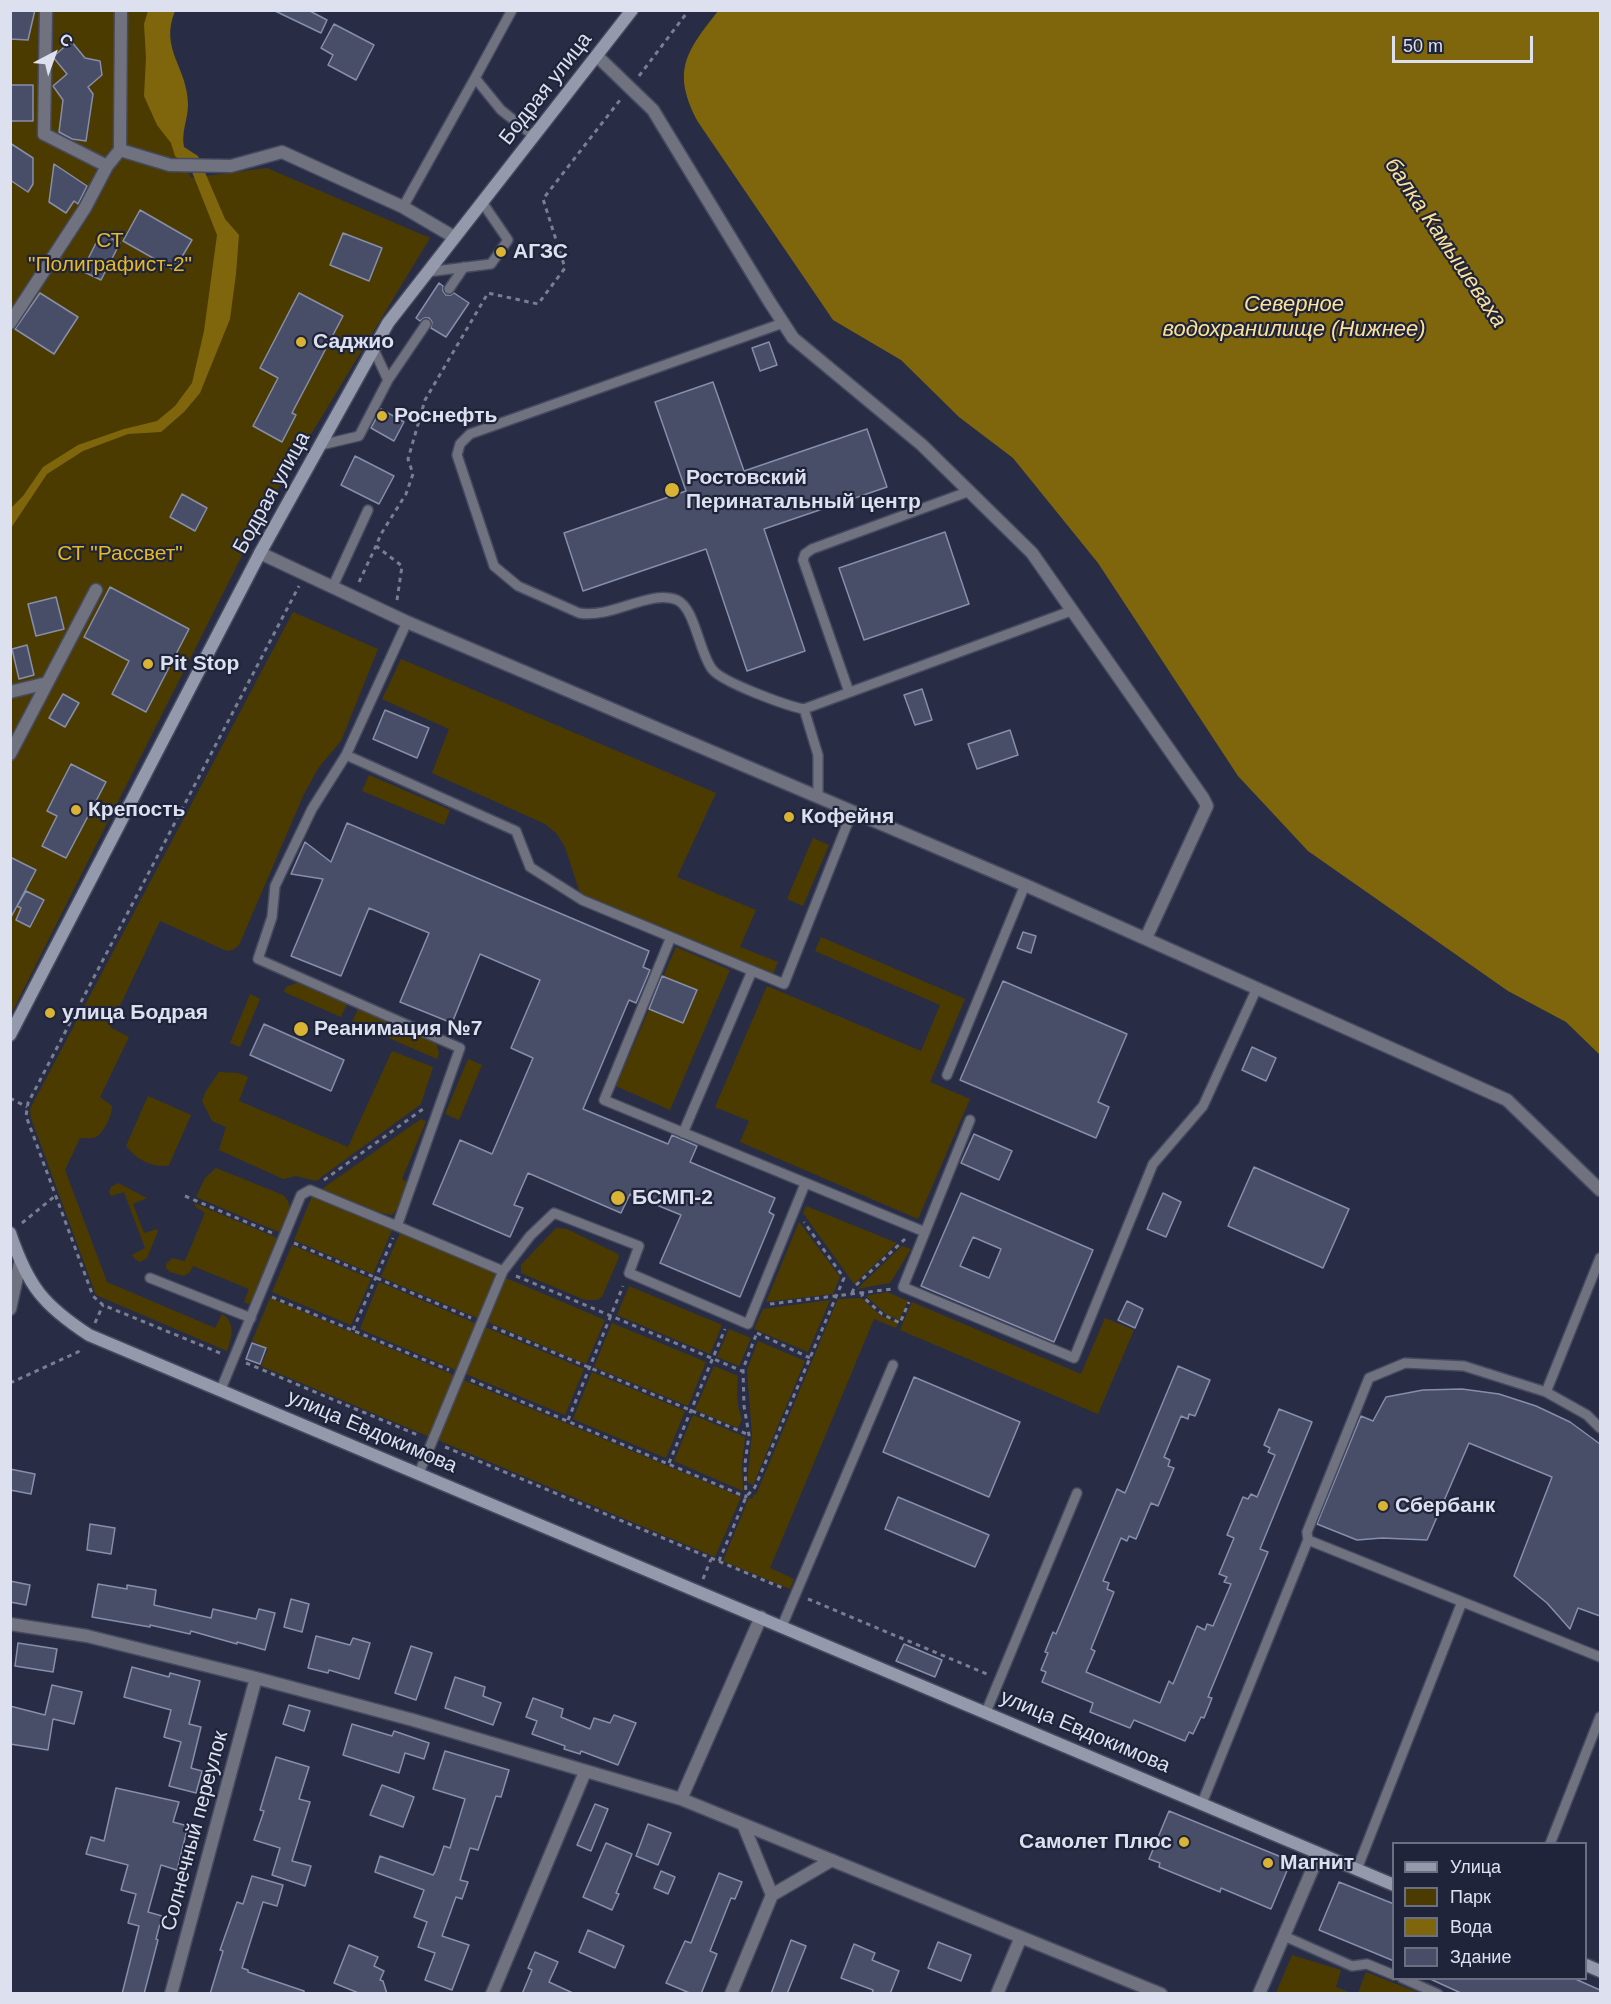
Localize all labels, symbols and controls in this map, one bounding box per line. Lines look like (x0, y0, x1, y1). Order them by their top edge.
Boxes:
north arrow (24, 24, 84, 84)
scale bar (1395, 24, 1536, 62)
street label: Бодрая улица (494, 28, 598, 150)
text: С (56, 30, 76, 50)
text: 50 m (1403, 36, 1443, 56)
water label: балка Камышеваха (1379, 153, 1511, 333)
park label: СТ "Полиграфист-2" (28, 228, 192, 278)
place label: АГЗС (513, 239, 568, 265)
marker: АГЗС (494, 245, 508, 259)
water label: Северное водохранилище (Нижнее) (1162, 292, 1426, 344)
place label: Саджио (313, 329, 394, 355)
marker: Саджио (294, 335, 308, 349)
place label: Роснефть (394, 403, 497, 429)
marker: Роснефть (375, 409, 389, 423)
street label: Бодрая улица (228, 428, 316, 558)
place label: Ростовский Перинатальный центр (686, 465, 921, 515)
marker: Ростовский Перинатальный центр (663, 481, 681, 499)
park label: СТ "Рассвет" (57, 541, 183, 567)
place label: Pit Stop (160, 651, 239, 677)
marker: Pit Stop (141, 657, 155, 671)
place label: Крепость (88, 797, 185, 823)
marker: Крепость (69, 803, 83, 817)
place label: Кофейня (801, 804, 894, 830)
marker: Кофейня (782, 810, 796, 824)
place label: улица Бодрая (62, 1000, 208, 1026)
marker: улица Бодрая (43, 1006, 57, 1020)
place label: Реанимация №7 (314, 1016, 482, 1042)
marker: Реанимация №7 (292, 1020, 310, 1038)
place label: БСМП-2 (632, 1185, 713, 1211)
marker: БСМП-2 (609, 1189, 627, 1207)
street label: улица Евдокимова (283, 1385, 461, 1479)
place label: Сбербанк (1395, 1493, 1495, 1519)
marker: Сбербанк (1376, 1499, 1390, 1513)
street label: улица Евдокимова (996, 1685, 1174, 1779)
street label: Солнечный переулок (156, 1728, 234, 1934)
place label: Самолет Плюс (1019, 1829, 1172, 1855)
marker: Самолет Плюс (1177, 1835, 1191, 1849)
legend (1392, 1842, 1587, 1980)
place label: Магнит (1280, 1850, 1354, 1876)
marker: Магнит (1261, 1856, 1275, 1870)
text: Улица (1450, 1857, 1501, 1877)
text: Парк (1450, 1887, 1491, 1907)
text: Вода (1450, 1917, 1492, 1937)
text: Здание (1450, 1947, 1511, 1967)

